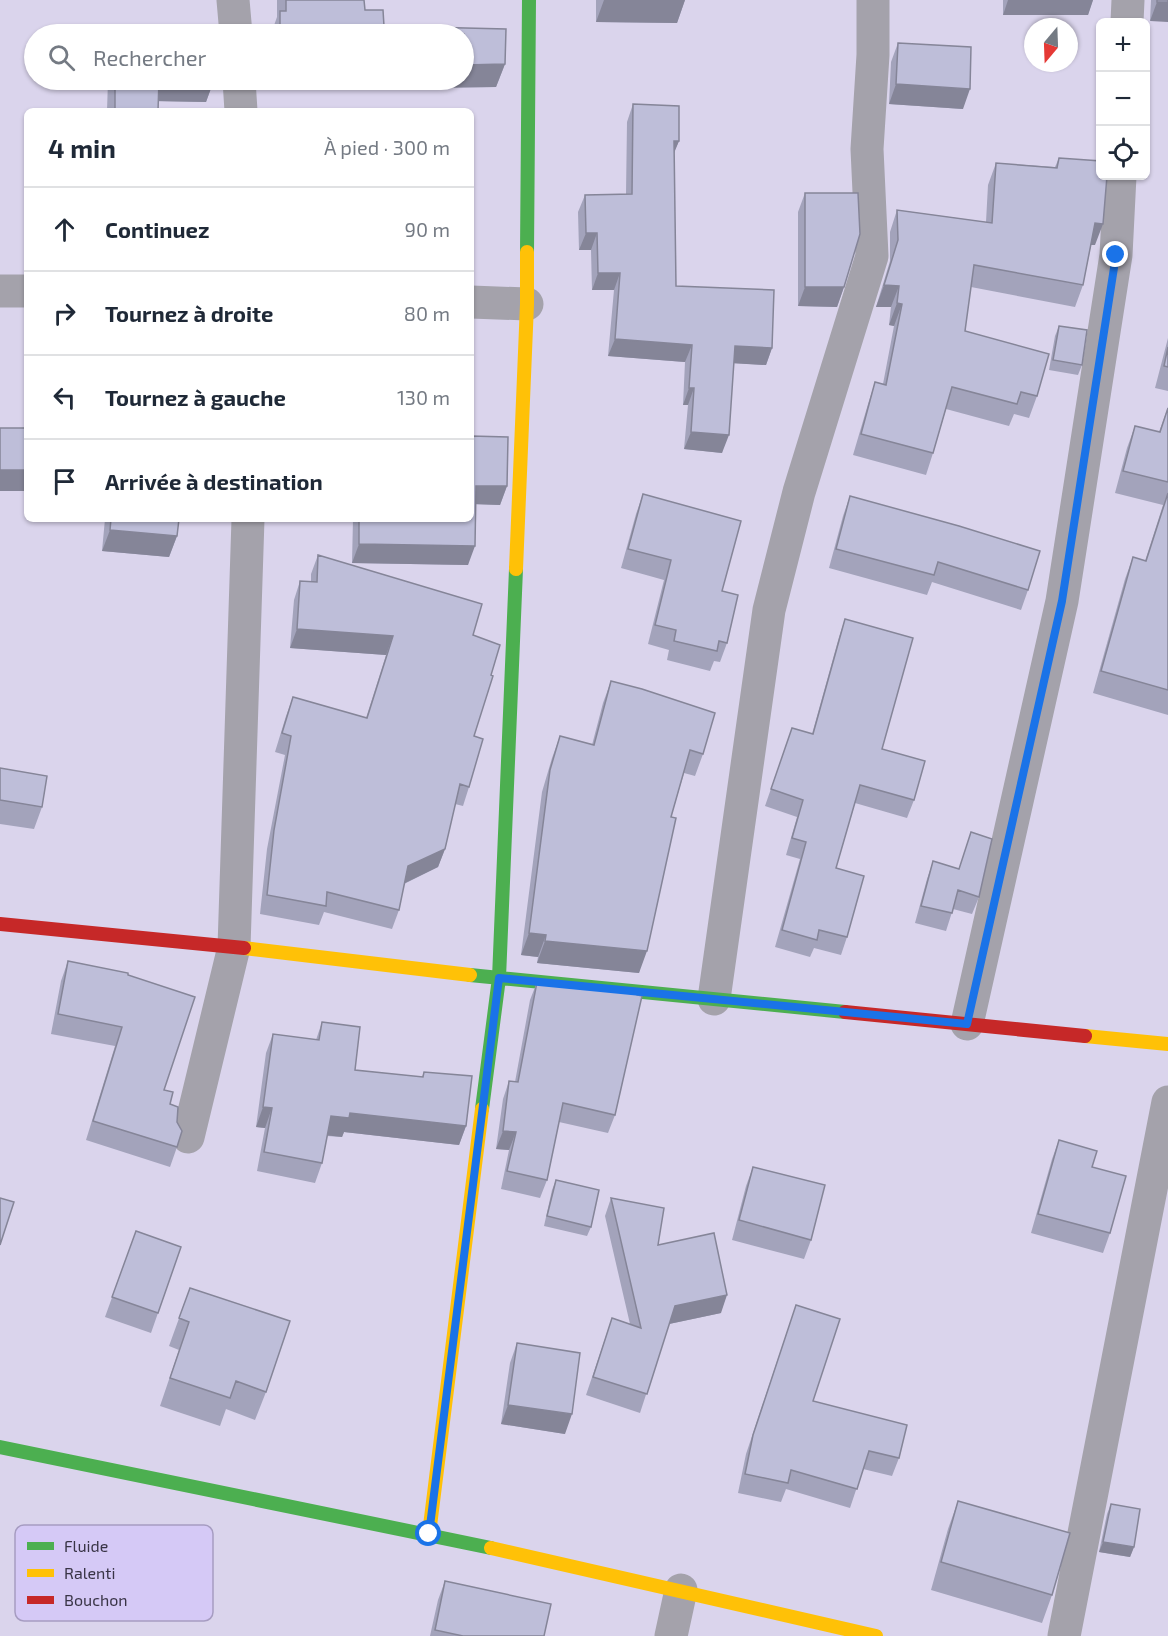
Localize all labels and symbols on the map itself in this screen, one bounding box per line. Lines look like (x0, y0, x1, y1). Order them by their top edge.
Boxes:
north arrow (1024, 18, 1078, 72)
route end (1102, 241, 1128, 267)
route start (415, 1520, 441, 1546)
legend (15, 1525, 213, 1621)
text: Fluide (64, 1536, 108, 1555)
text: Ralenti (64, 1563, 115, 1582)
text: Bouchon (64, 1590, 128, 1609)

